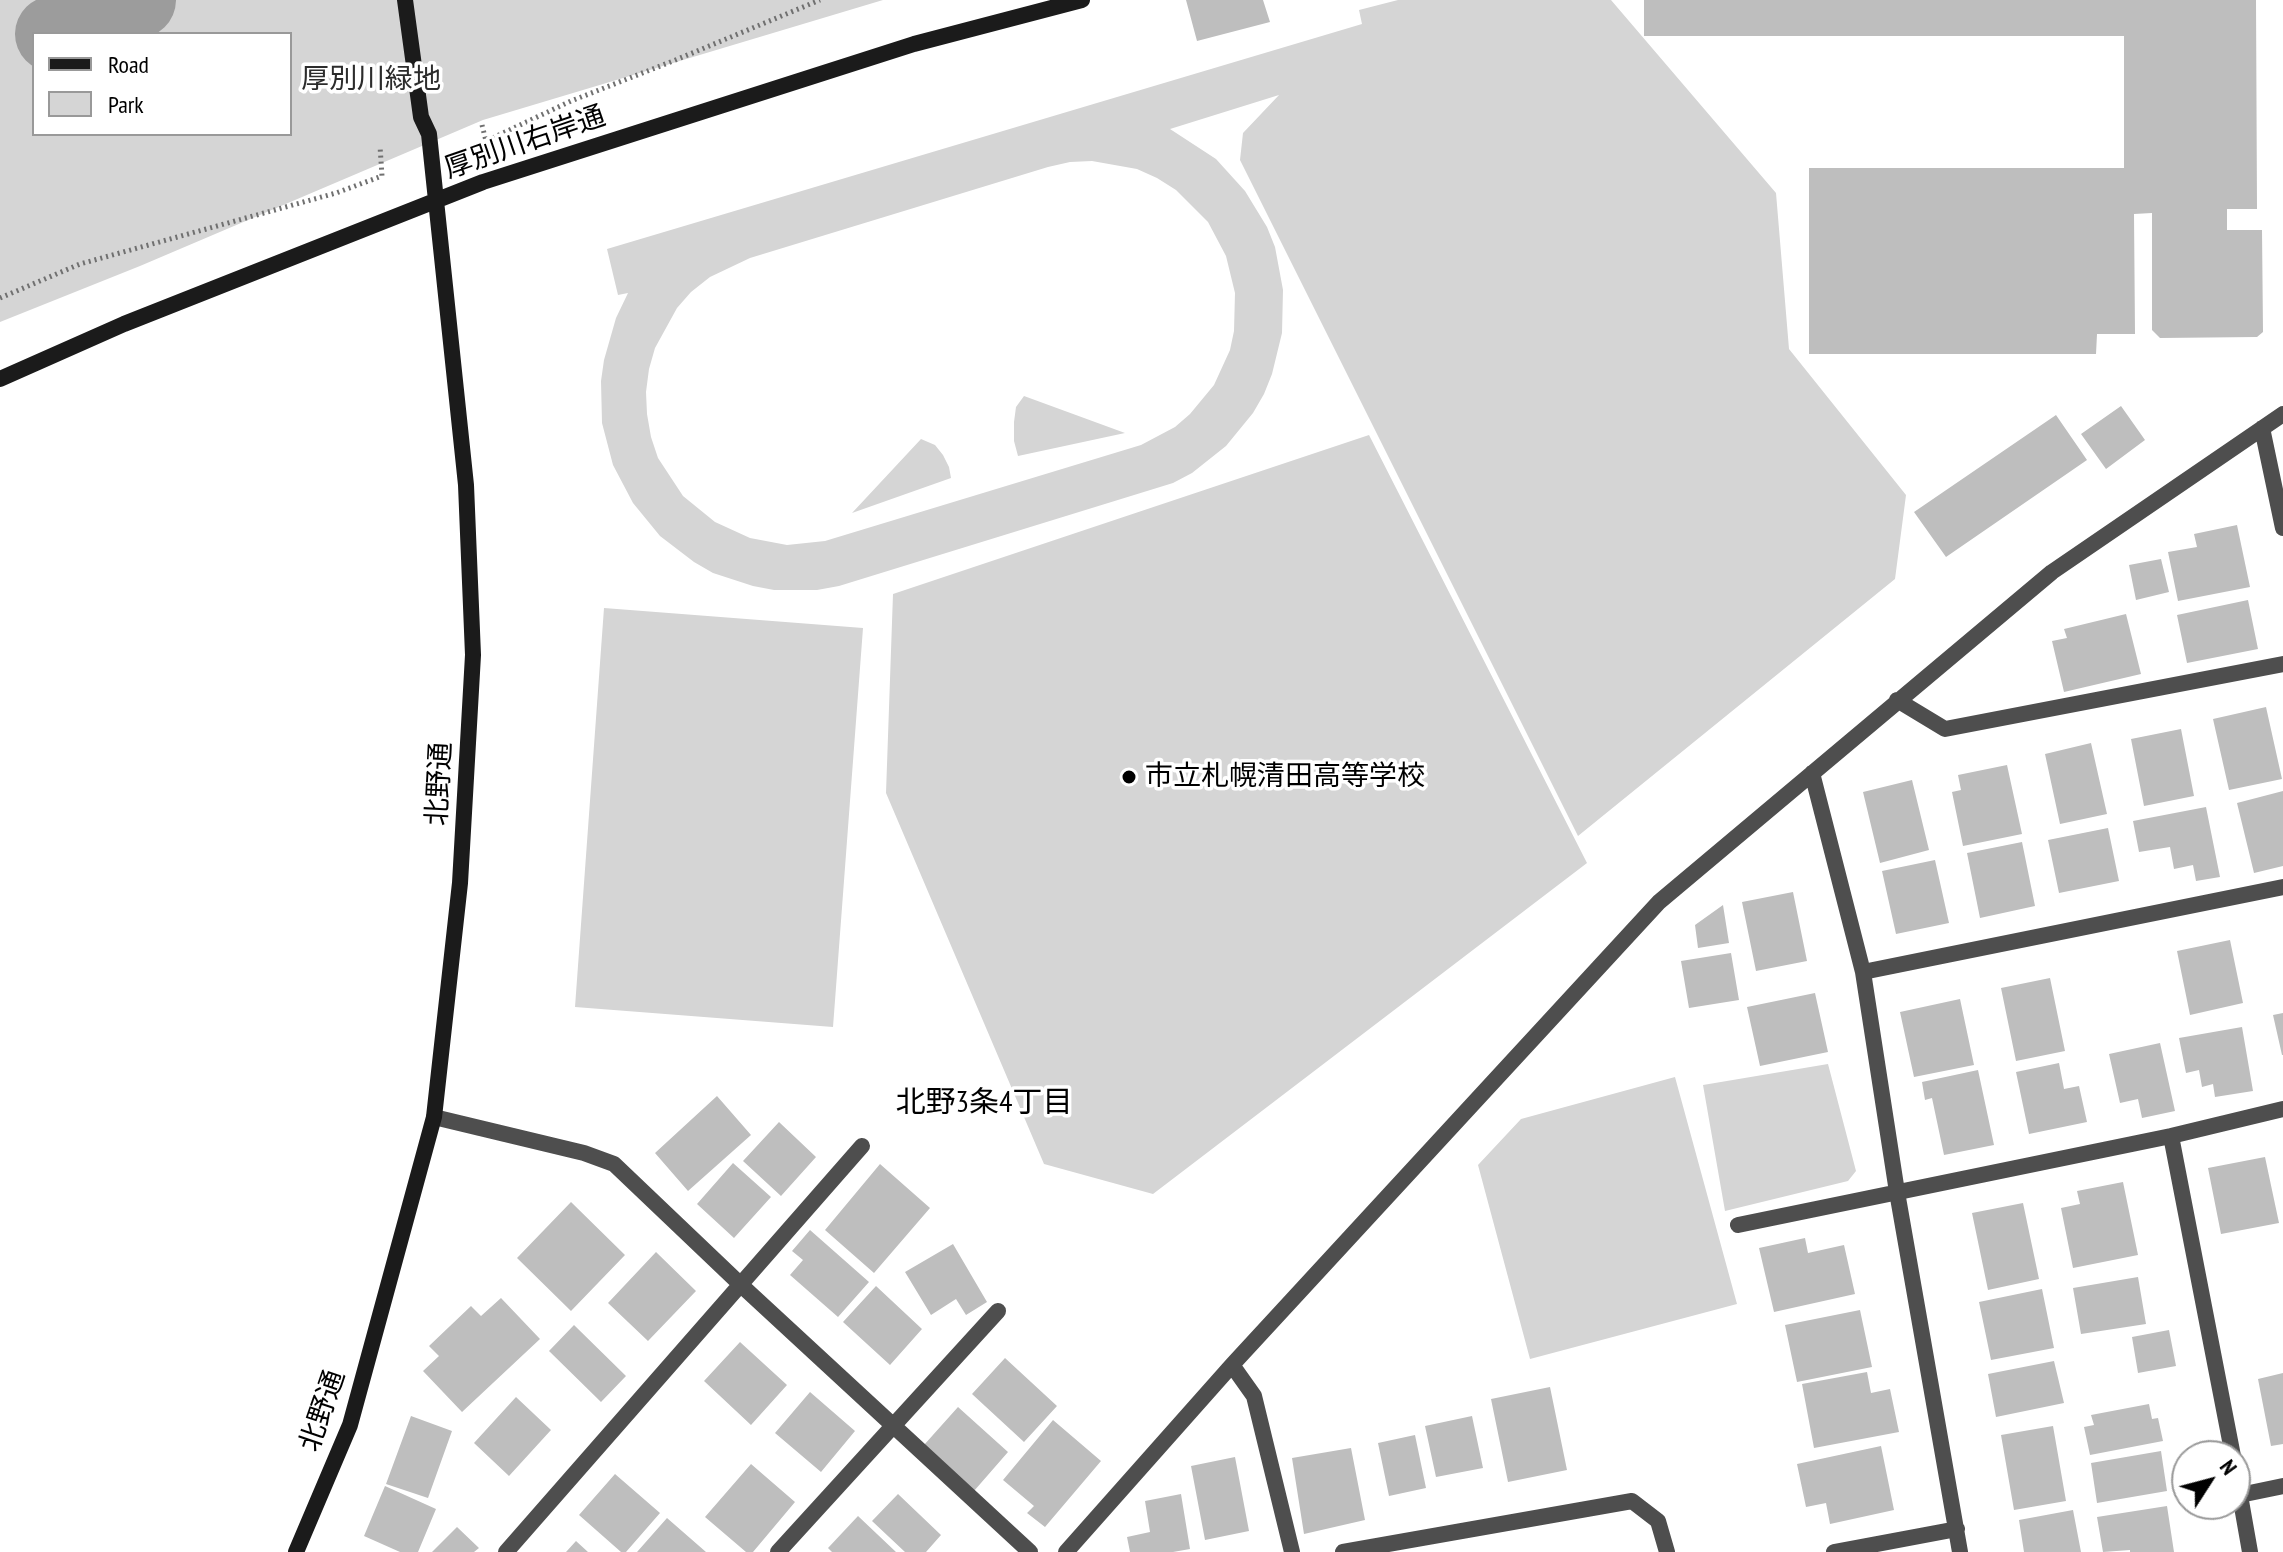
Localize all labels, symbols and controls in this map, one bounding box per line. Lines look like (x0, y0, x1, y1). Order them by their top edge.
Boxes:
legend (32, 32, 292, 136)
text: Road (108, 49, 149, 80)
park label: 厚別川緑地 (301, 63, 441, 97)
text: Park (108, 89, 144, 120)
street label: 厚別川右岸通 (440, 100, 610, 186)
street label: 北野通 (421, 741, 459, 827)
place label: 市立札幌清田高等学校 (1145, 760, 1425, 794)
marker: 市立札幌清田高等学校 (1120, 768, 1138, 786)
district label: 北野3条4丁目 (896, 1085, 1072, 1121)
street label: 北野通 (293, 1366, 353, 1456)
north arrow (2171, 1440, 2251, 1520)
text: N (2214, 1454, 2244, 1480)

